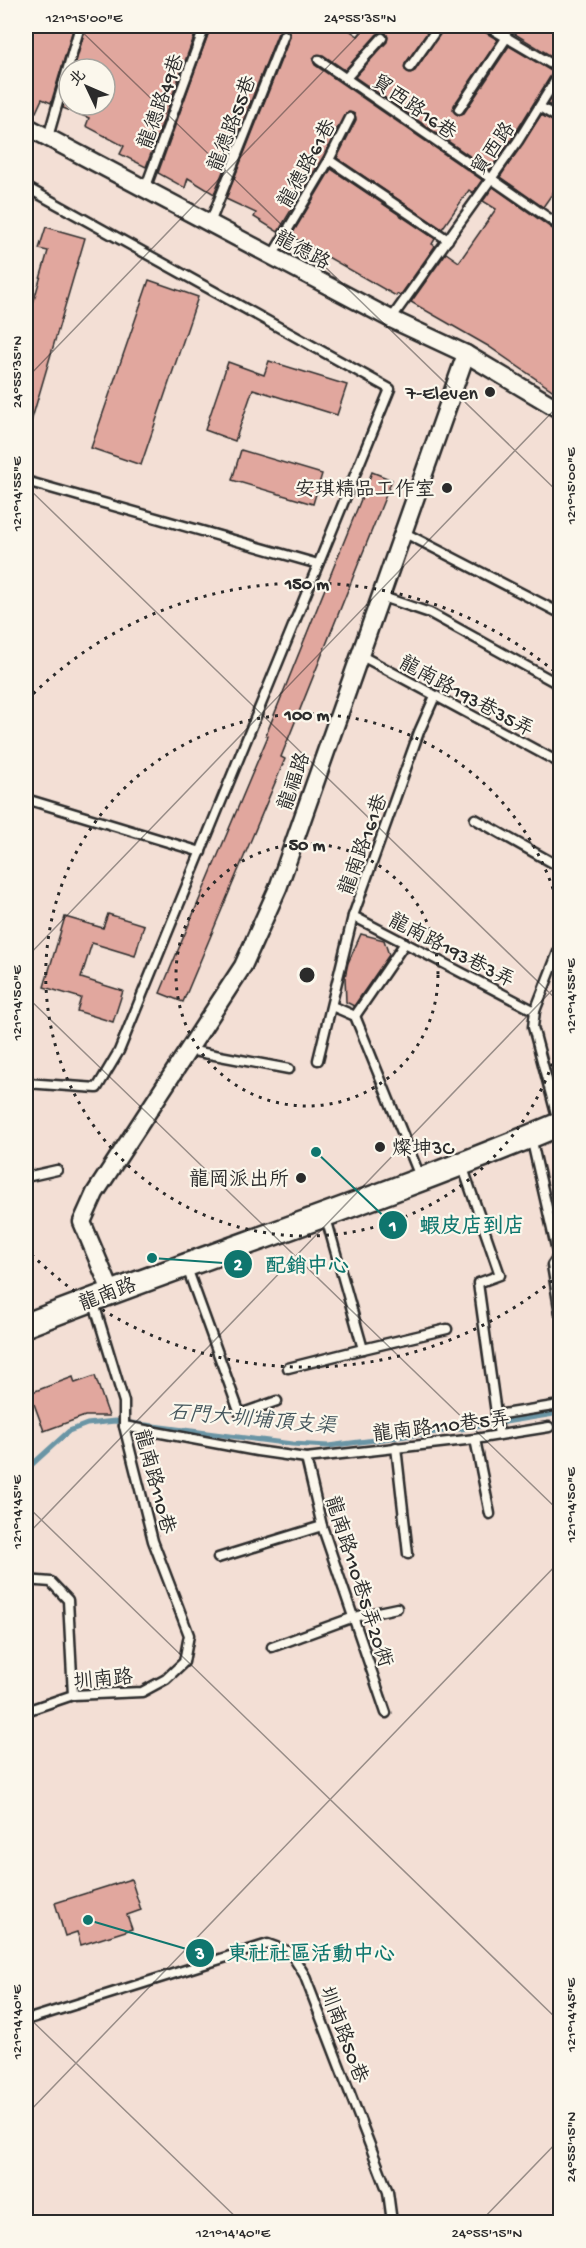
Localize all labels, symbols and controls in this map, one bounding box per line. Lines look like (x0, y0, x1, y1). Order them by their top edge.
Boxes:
text: 121°15'00"E (45, 10, 123, 28)
text: 24°55'35"N (324, 10, 396, 28)
street label: 龍德路49巷 (134, 50, 191, 153)
north arrow (57, 57, 117, 117)
text: 北 (66, 66, 91, 91)
street label: 貿西路16巷 (366, 70, 462, 147)
street label: 龍德路55巷 (204, 71, 263, 176)
street label: 龍德路61巷 (273, 114, 343, 213)
street label: 貿西路 (467, 117, 522, 181)
street label: 龍德路 (269, 226, 335, 277)
text: 24°55'35"N (9, 336, 27, 408)
place label: 7-Eleven (404, 384, 478, 407)
marker: 7-Eleven (483, 385, 497, 399)
text: 121°15'00"E (563, 447, 581, 525)
text: 121°14'55"E (9, 456, 27, 532)
place label: 安琪精品工作室 (295, 478, 435, 503)
marker: 安琪精品工作室 (440, 481, 454, 495)
text: 150 m (284, 575, 329, 596)
street label: 龍南路193巷35弄 (394, 651, 538, 743)
text: 100 m (284, 706, 330, 727)
street label: 龍福路 (274, 748, 317, 814)
street label: 龍南路161巷 (334, 790, 395, 899)
text: 50 m (289, 836, 326, 857)
street label: 龍南路193巷3弄 (383, 909, 518, 994)
text: 121°14'55"E (563, 958, 581, 1034)
text: 121°14'50"E (9, 965, 27, 1042)
centre of rings (297, 965, 317, 985)
place label: 燦坤3C (392, 1137, 454, 1162)
marker: 燦坤3C (373, 1140, 387, 1154)
place label: 龍岡派出所 (189, 1168, 289, 1193)
marker: 龍岡派出所 (294, 1171, 308, 1185)
callout: 蝦皮店到店 (378, 1205, 537, 1244)
text: 蝦皮店到店 (420, 1214, 525, 1241)
text: 1 (388, 1217, 397, 1238)
callout: 配銷中心 (223, 1245, 361, 1284)
text: 配銷中心 (265, 1254, 349, 1281)
text: 2 (234, 1256, 243, 1277)
street label: 龍南路 (75, 1273, 141, 1318)
water label: 石門大圳埔頂支渠 (167, 1400, 339, 1441)
street label: 龍南路110巷5弄 (371, 1407, 511, 1448)
street label: 龍南路110巷 (128, 1426, 180, 1538)
text: 121°14'50"E (563, 1467, 581, 1544)
text: 121°14'45"E (9, 1474, 27, 1550)
street label: 龍南路110巷5弄20衖 (318, 1493, 397, 1671)
street label: 圳南路 (72, 1665, 135, 1696)
callout: 東社社區活動中心 (185, 1933, 407, 1972)
text: 東社社區活動中心 (227, 1942, 395, 1969)
text: 3 (194, 1945, 205, 1966)
text: 121°14'45"E (563, 1977, 581, 2053)
street label: 圳南路50巷 (313, 1983, 373, 2088)
text: 121°14'40"E (9, 1984, 27, 2060)
text: 24°55'15"N (563, 2111, 581, 2182)
text: 121°14'40"E (195, 2225, 271, 2243)
text: 24°55'15"N (452, 2225, 523, 2243)

